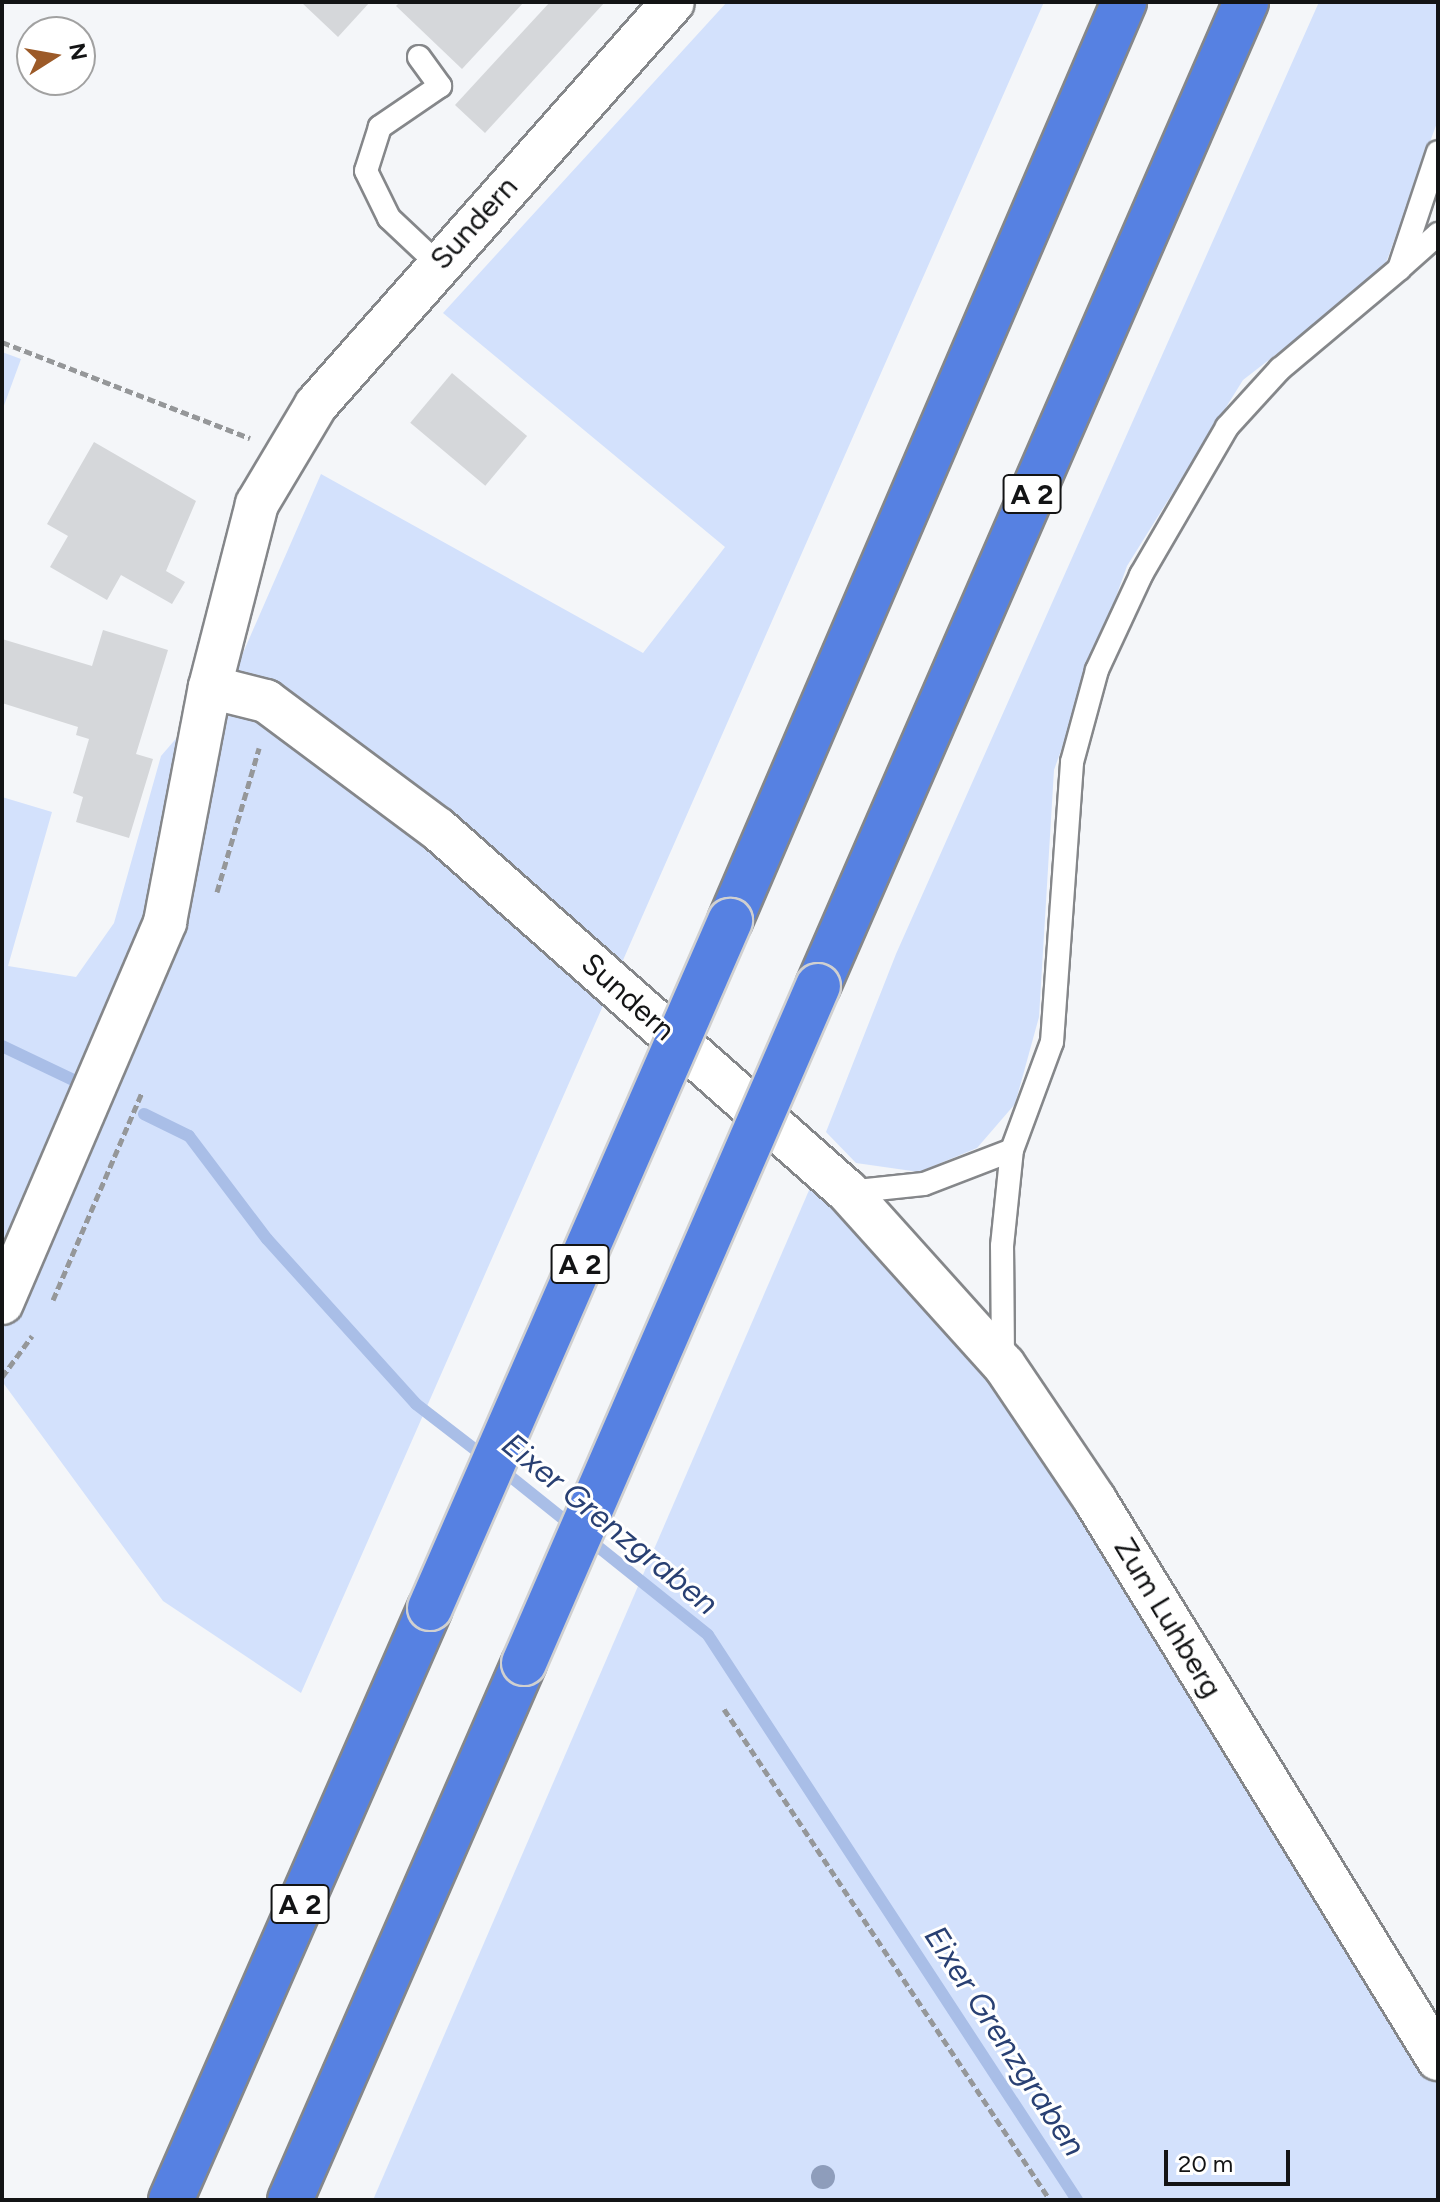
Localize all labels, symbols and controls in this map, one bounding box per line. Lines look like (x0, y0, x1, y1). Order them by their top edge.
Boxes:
north arrow (16, 16, 96, 96)
text: N (63, 41, 93, 63)
street label: Sundern (423, 169, 525, 277)
road number: A 2 (1002, 470, 1062, 518)
street label: Sundern (574, 946, 682, 1048)
road number: A 2 (550, 1240, 610, 1288)
water label: Eixer Grenzgraben (494, 1425, 726, 1623)
street label: Zum Luhberg (1106, 1532, 1230, 1704)
road number: A 2 (270, 1880, 330, 1928)
water label: Eixer Grenzgraben (916, 1919, 1094, 2163)
scale bar (1168, 2134, 1294, 2184)
text: 20 m (1178, 2149, 1233, 2178)

